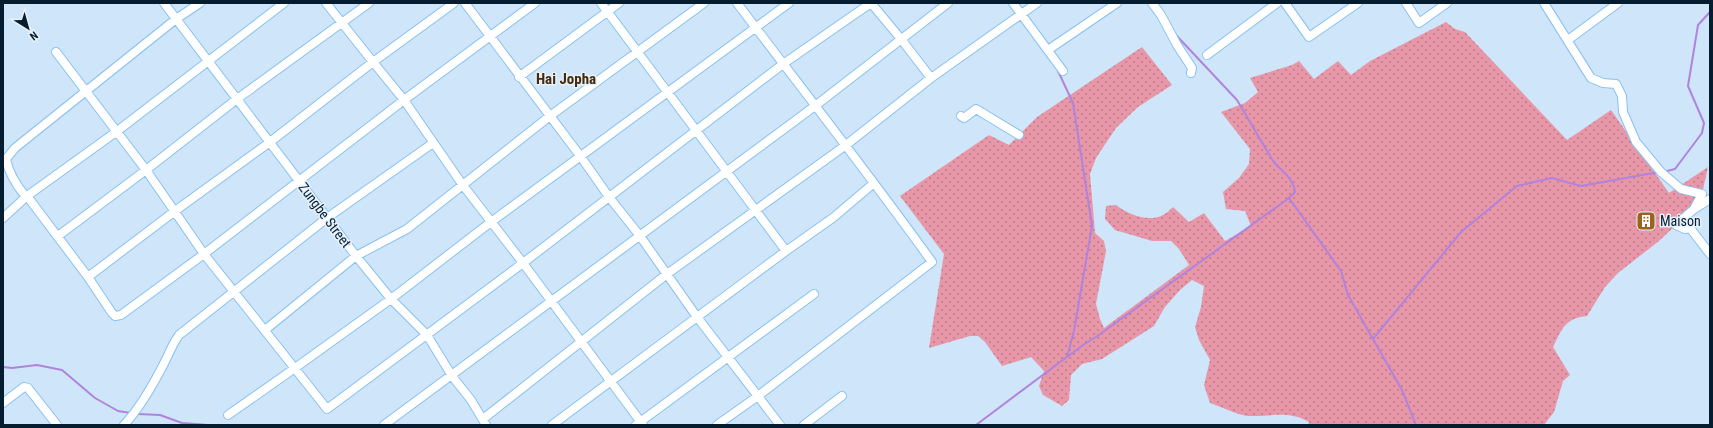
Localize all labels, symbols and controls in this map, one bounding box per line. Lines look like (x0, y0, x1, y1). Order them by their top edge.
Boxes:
north arrow (8, 8, 48, 48)
text: N (27, 28, 40, 43)
district label: Hai Jopha (536, 70, 596, 88)
street label: Zungbe Street (295, 179, 355, 251)
building icon: Maison (1635, 210, 1657, 232)
place label: Maison (1660, 213, 1701, 229)

